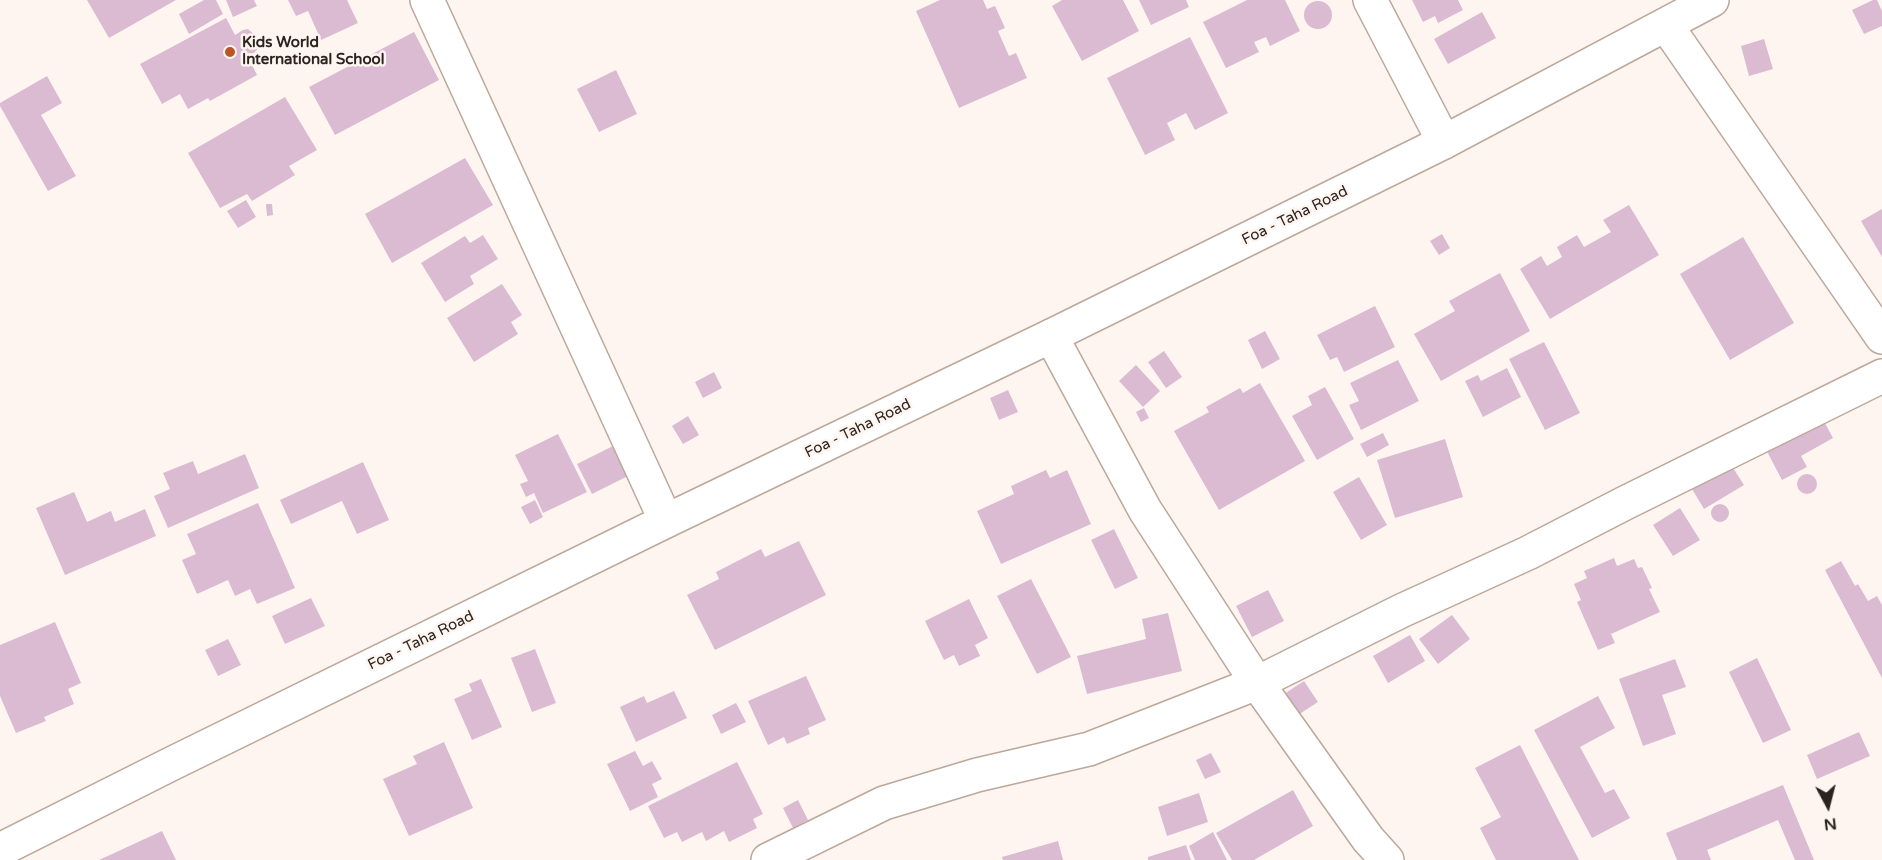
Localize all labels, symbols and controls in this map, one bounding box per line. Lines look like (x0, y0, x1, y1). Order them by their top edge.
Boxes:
place label: Kids World International School (242, 34, 384, 69)
marker: Kids World International School (223, 45, 237, 59)
street label: Foa - Taha Road (1239, 183, 1351, 249)
street label: Foa - Taha Road (802, 396, 914, 462)
street label: Foa - Taha Road (365, 608, 477, 674)
north arrow (1798, 776, 1858, 836)
text: N (1823, 813, 1838, 835)

